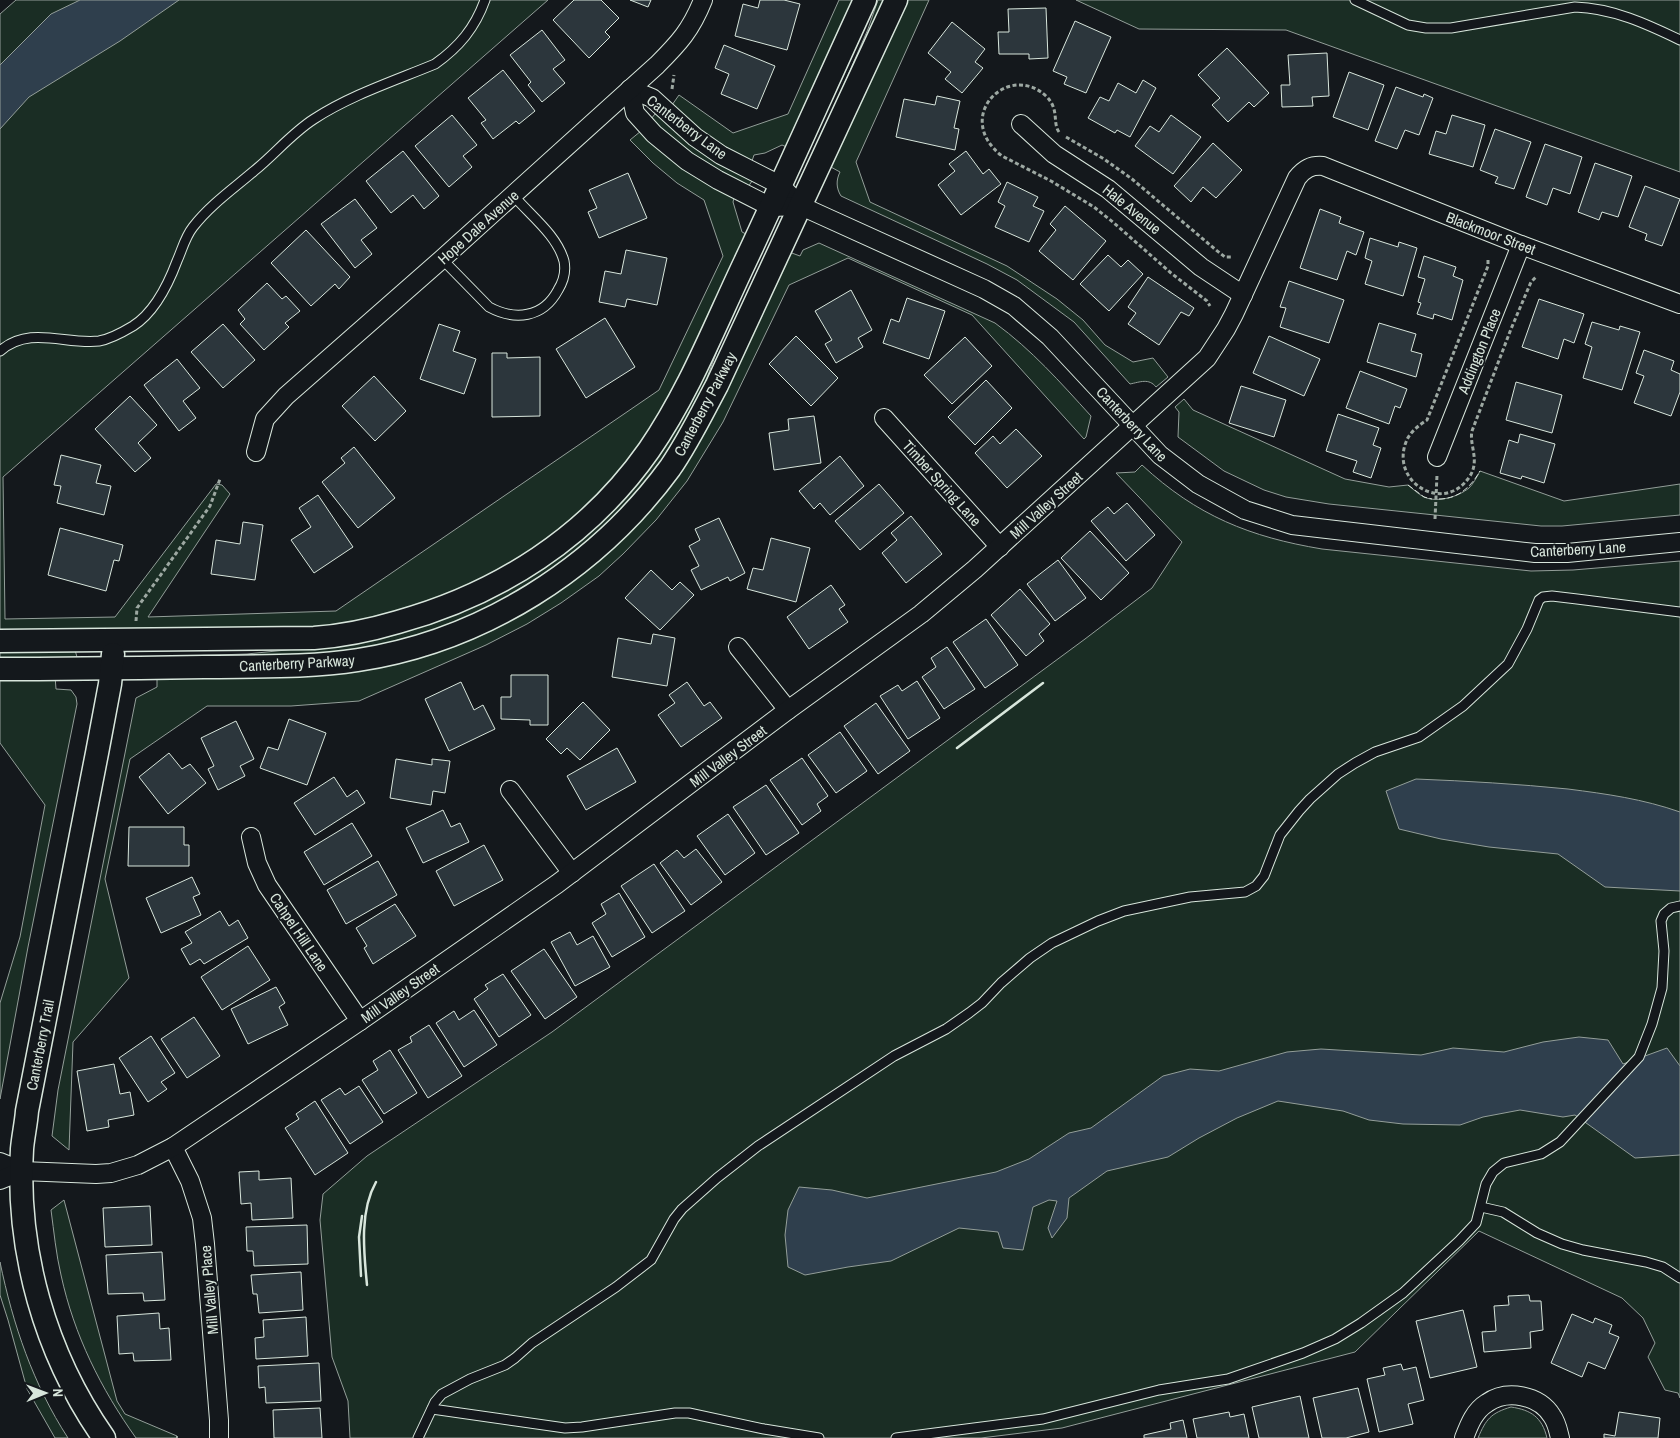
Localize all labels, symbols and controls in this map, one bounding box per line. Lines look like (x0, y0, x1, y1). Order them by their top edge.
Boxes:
street label: Canterberry Lane (642, 90, 732, 164)
street label: Hale Avenue (1098, 179, 1166, 239)
street label: Hope Dale Avenue (433, 185, 523, 269)
street label: Blackmoor Street (1443, 206, 1539, 260)
street label: Addington Place (1452, 305, 1506, 398)
street label: Canterberry Parkway (669, 347, 742, 460)
street label: Canterberry Lane (1092, 382, 1172, 466)
street label: Timber Spring Lane (898, 435, 986, 531)
street label: Mill Valley Street (1005, 466, 1087, 543)
street label: Canterberry Lane (1530, 536, 1626, 562)
street label: Canterberry Parkway (239, 649, 356, 677)
street label: Mill Valley Street (685, 720, 771, 792)
street label: Cahpel Hill Lane (265, 888, 333, 976)
street label: Mill Valley Street (357, 958, 444, 1028)
street label: Canterberry Trail (21, 998, 59, 1092)
street label: Mill Valley Place (195, 1244, 223, 1335)
north arrow (20, 1368, 70, 1418)
text: N (49, 1388, 67, 1397)

